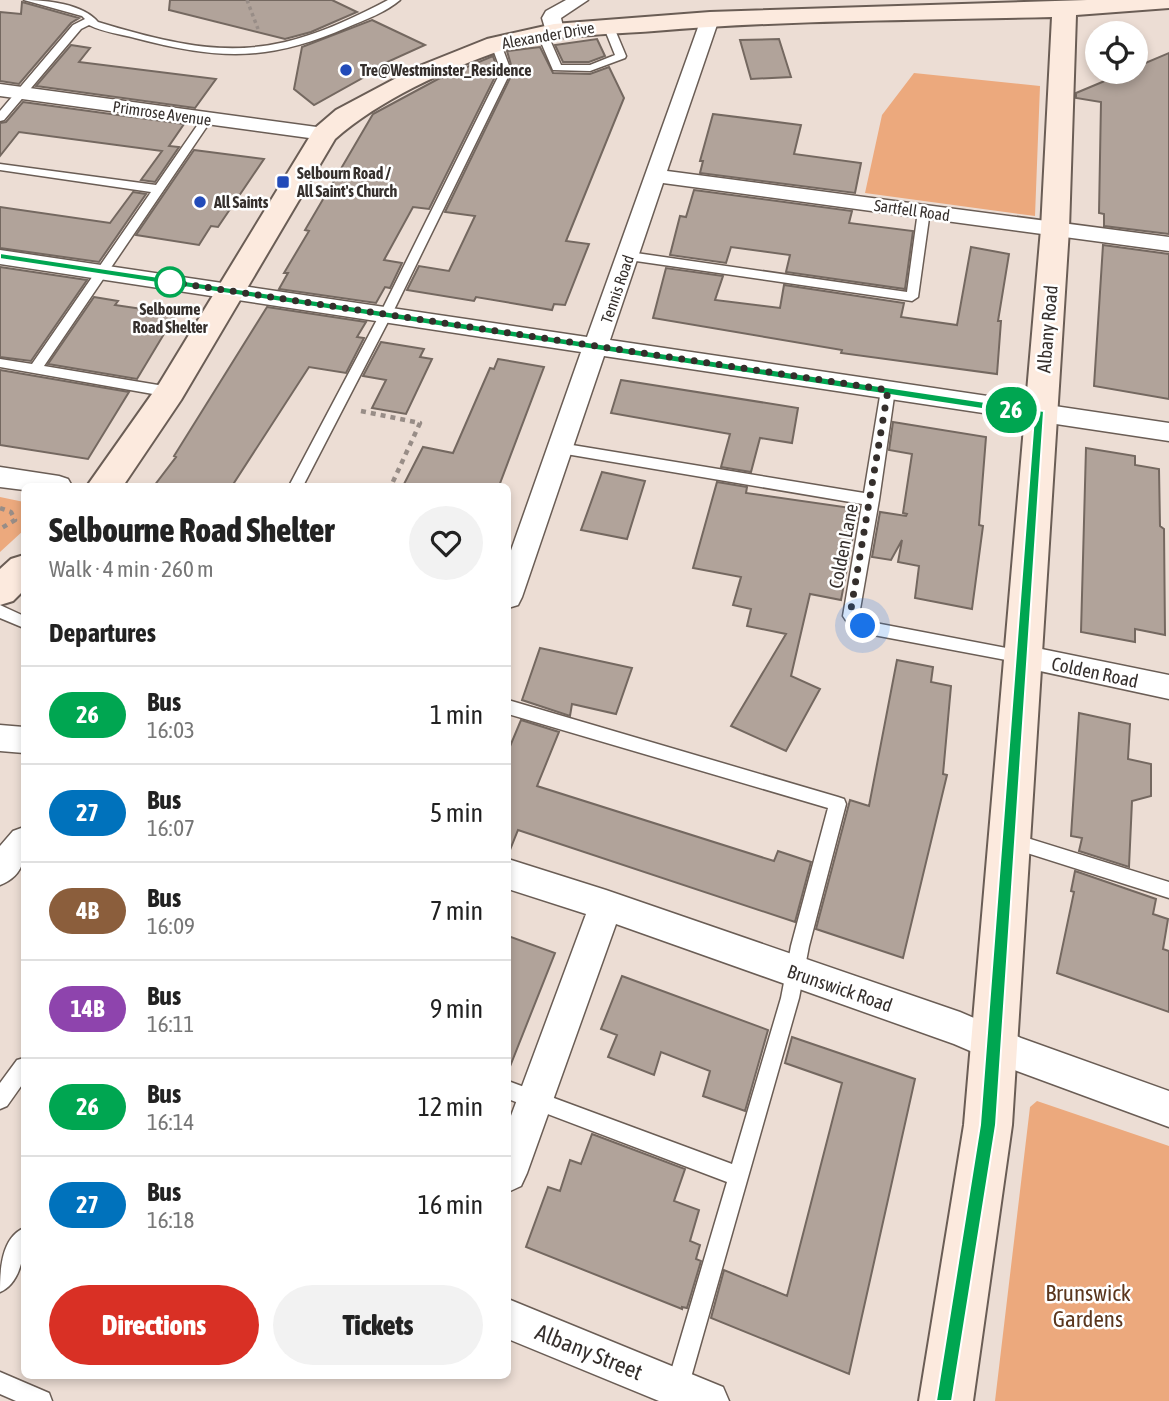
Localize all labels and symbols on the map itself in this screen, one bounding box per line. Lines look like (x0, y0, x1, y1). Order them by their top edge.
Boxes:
street label: Alexander Drive (500, 18, 596, 52)
place label: Tre@Westminster_Residence (360, 61, 531, 79)
marker: Tre@Westminster_Residence (338, 62, 354, 78)
street label: Primrose Avenue (112, 97, 212, 129)
place label: Selbourn Road / All Saint's Church (296, 164, 398, 200)
marker: Selbourn Road / All Saint's Church (275, 174, 291, 190)
place label: All Saints (213, 193, 269, 211)
marker: All Saints (192, 194, 208, 210)
street label: Sartfell Road (873, 196, 951, 224)
street label: Tennis Road (597, 253, 637, 325)
marker: Selbourne Road Shelter (155, 267, 185, 297)
street label: Albany Road (1032, 284, 1062, 374)
place label: Selbourne Road Shelter (132, 300, 208, 336)
line badge: 26 (979, 387, 1042, 433)
street label: Colden Lane (824, 502, 862, 590)
your location (845, 608, 880, 643)
street label: Colden Road (1050, 652, 1140, 692)
street label: Brunswick Road (785, 960, 895, 1016)
park label: Brunswick Gardens (1045, 1280, 1131, 1332)
street label: Albany Street (532, 1319, 646, 1385)

